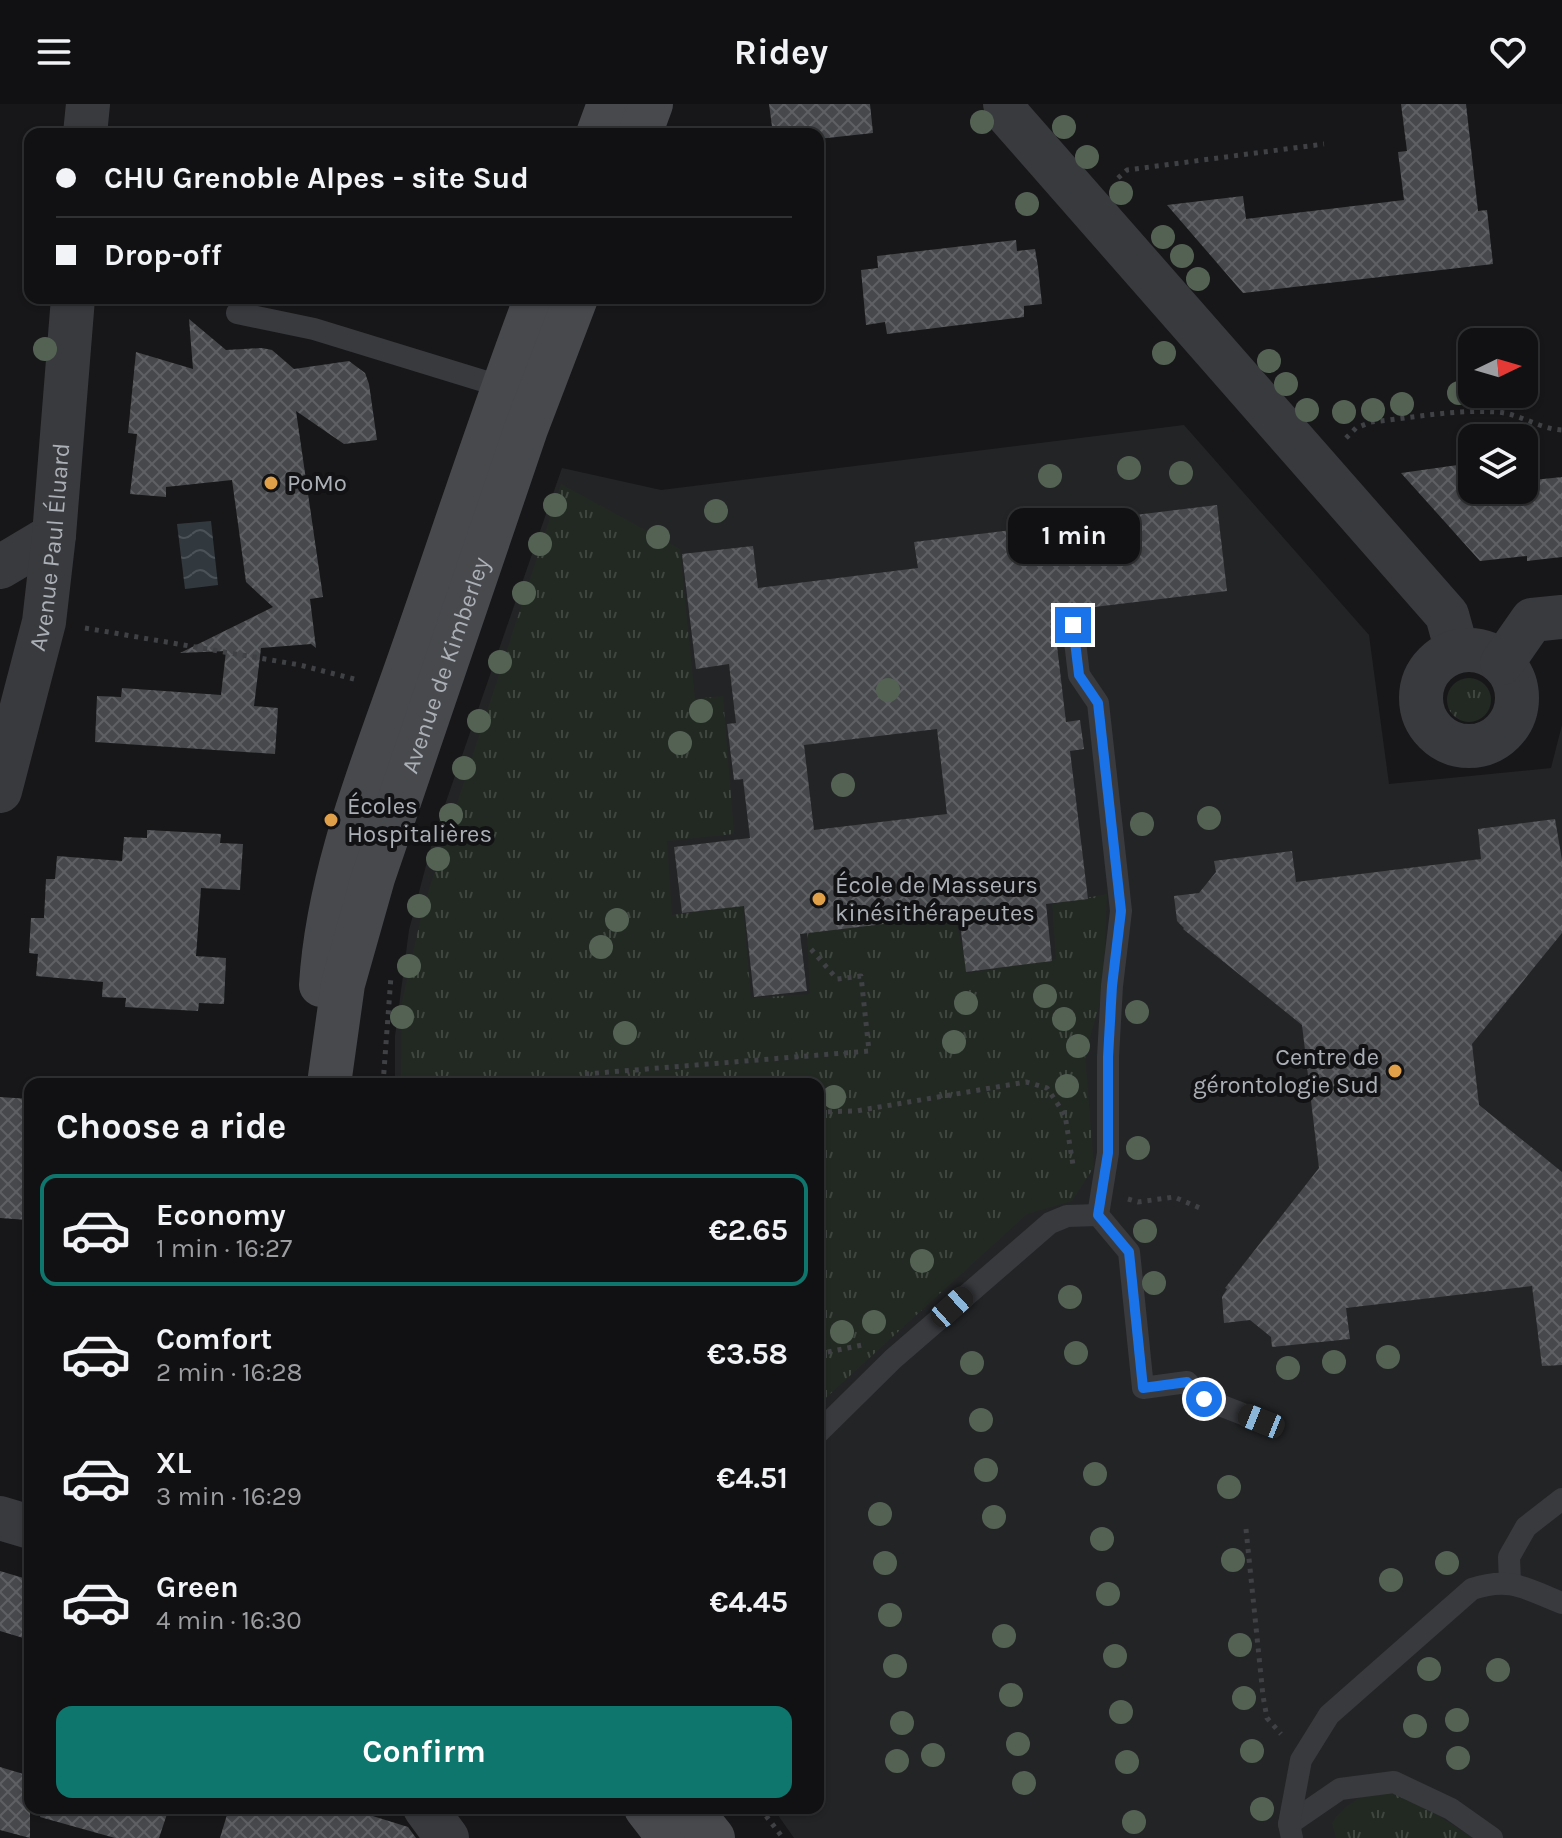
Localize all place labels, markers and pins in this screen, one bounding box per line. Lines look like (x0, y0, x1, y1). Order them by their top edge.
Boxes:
place label: PoMo (287, 469, 347, 497)
marker: PoMo (262, 474, 280, 492)
place label: Écoles Hospitalières (347, 791, 492, 848)
marker: Écoles Hospitalières (322, 811, 340, 829)
place label: École de Masseurs kinésithérapeutes (835, 870, 1038, 927)
marker: École de Masseurs kinésithérapeutes (810, 890, 828, 908)
place label: Centre de gérontologie Sud (1193, 1043, 1379, 1099)
marker: Centre de gérontologie Sud (1386, 1062, 1404, 1080)

